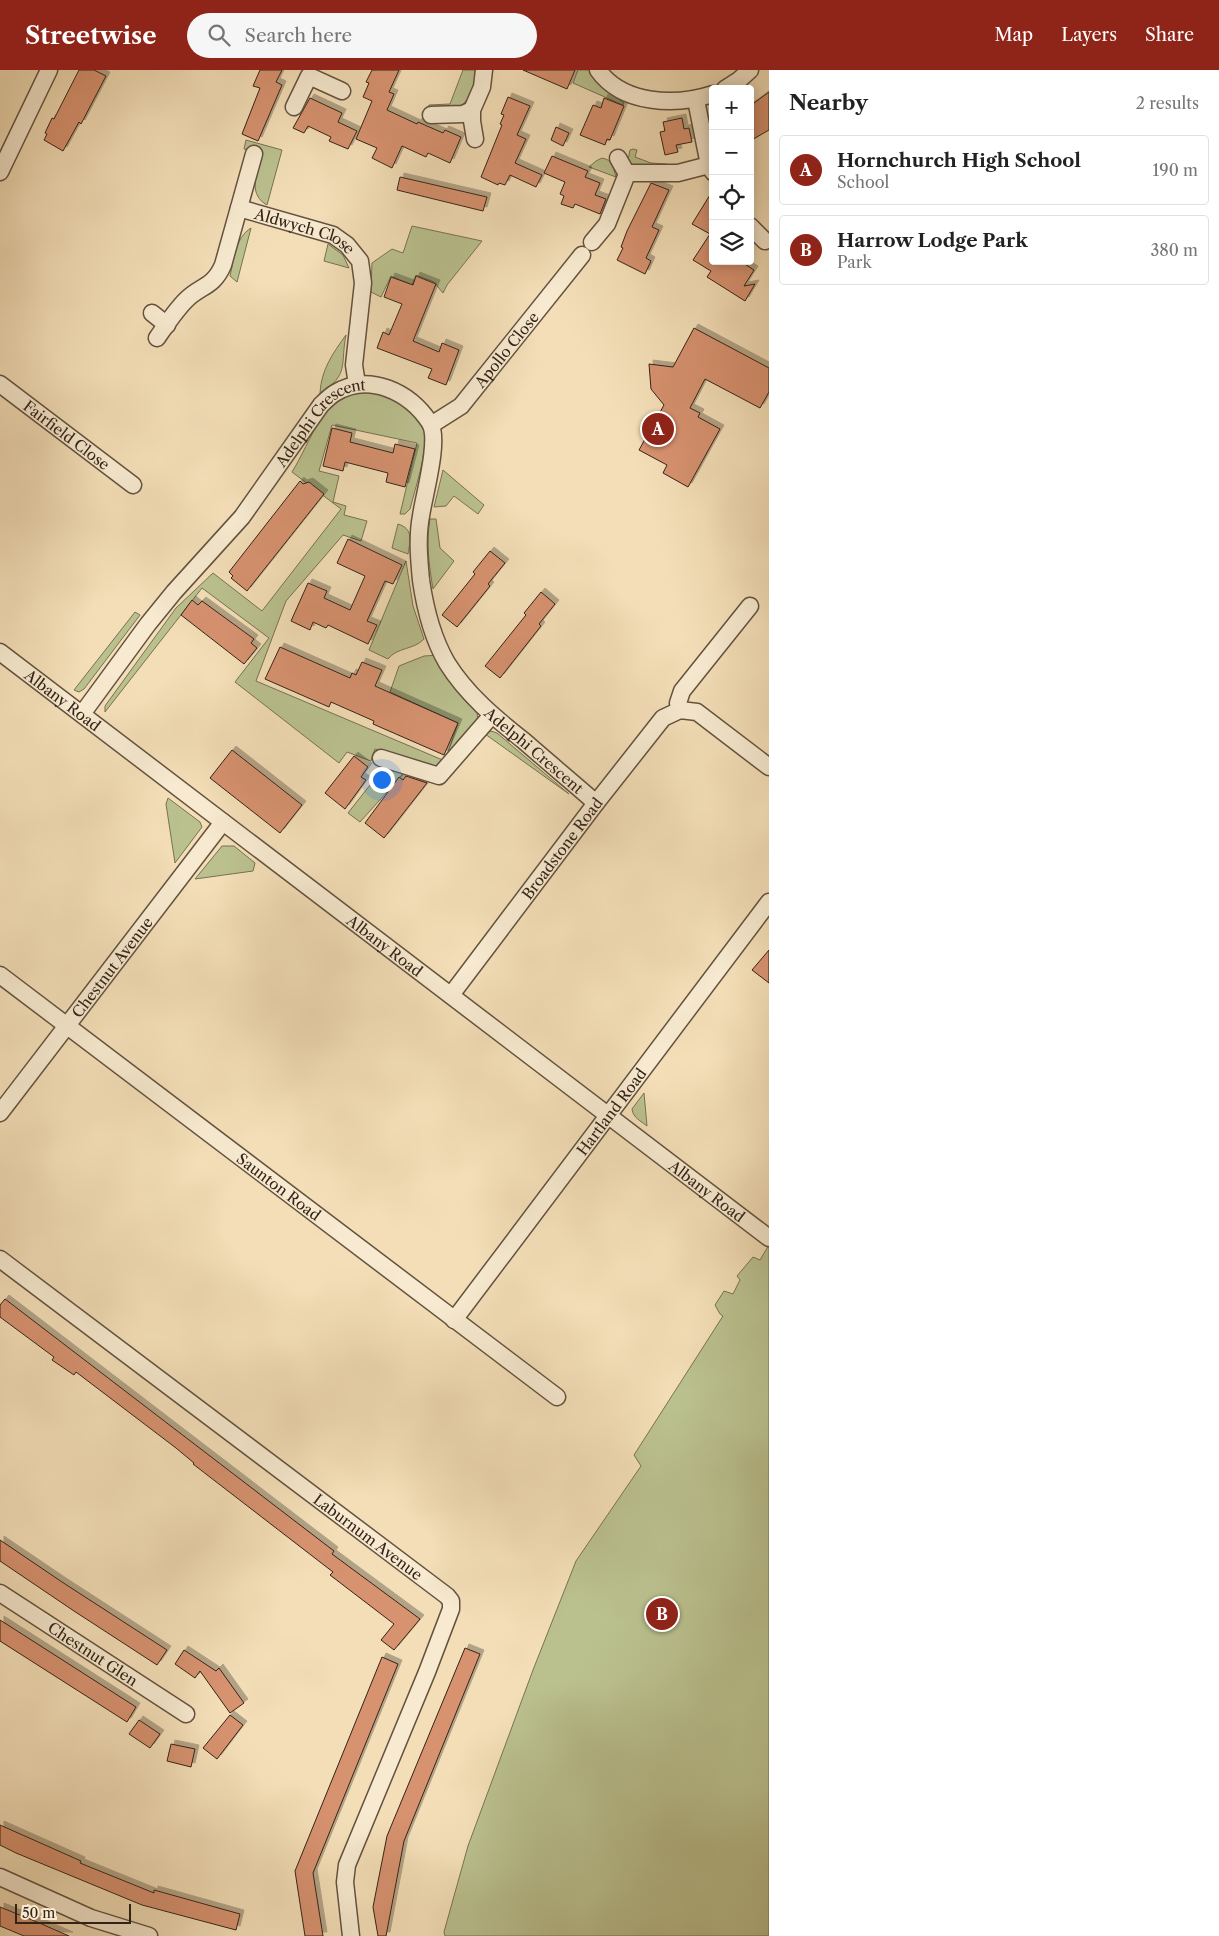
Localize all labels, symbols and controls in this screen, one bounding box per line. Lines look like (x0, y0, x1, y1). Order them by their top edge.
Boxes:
search box (187, 13, 537, 58)
text: Streetwise (25, 21, 157, 50)
icon: search (205, 21, 233, 49)
text: Search here (245, 24, 352, 47)
text: Map (995, 24, 1033, 46)
text: Layers (1061, 24, 1117, 46)
text: Share (1145, 24, 1194, 46)
map controls (709, 85, 754, 265)
button: + (709, 85, 754, 130)
text: Nearby (789, 90, 868, 115)
text: 2 results (1136, 93, 1199, 113)
button: − (709, 130, 754, 175)
text: Hornchurch High School (837, 149, 1081, 172)
text: A (800, 160, 812, 180)
text: 190 m (1153, 160, 1198, 180)
text: School (837, 172, 889, 192)
button: locate (709, 175, 754, 220)
street label: Aldwych Close (252, 203, 360, 257)
button: layers (709, 220, 754, 265)
text: Harrow Lodge Park (837, 229, 1028, 252)
text: B (800, 240, 812, 260)
text: 380 m (1150, 240, 1198, 260)
text: Park (837, 252, 872, 272)
street label: Apollo Close (470, 308, 542, 392)
street label: Adelphi Crescent (271, 375, 367, 471)
street label: Fairfield Close (20, 396, 114, 474)
pin: A (642, 410, 674, 448)
street label: Albany Road (20, 664, 105, 735)
street label: Adelphi Crescent (480, 702, 588, 798)
your location (369, 767, 395, 793)
street label: Broadstone Road (517, 793, 606, 903)
street label: Albany Road (342, 910, 427, 980)
street label: Chestnut Avenue (67, 913, 157, 1021)
street label: Hartland Road (572, 1064, 650, 1159)
street label: Saunton Road (233, 1148, 325, 1224)
street label: Albany Road (665, 1155, 749, 1226)
street label: Laburnum Avenue (310, 1489, 426, 1584)
pin: B (646, 1595, 678, 1633)
street label: Chestnut Glen (45, 1617, 142, 1690)
scale bar (15, 1901, 131, 1924)
text: 50 m (22, 1904, 55, 1922)

